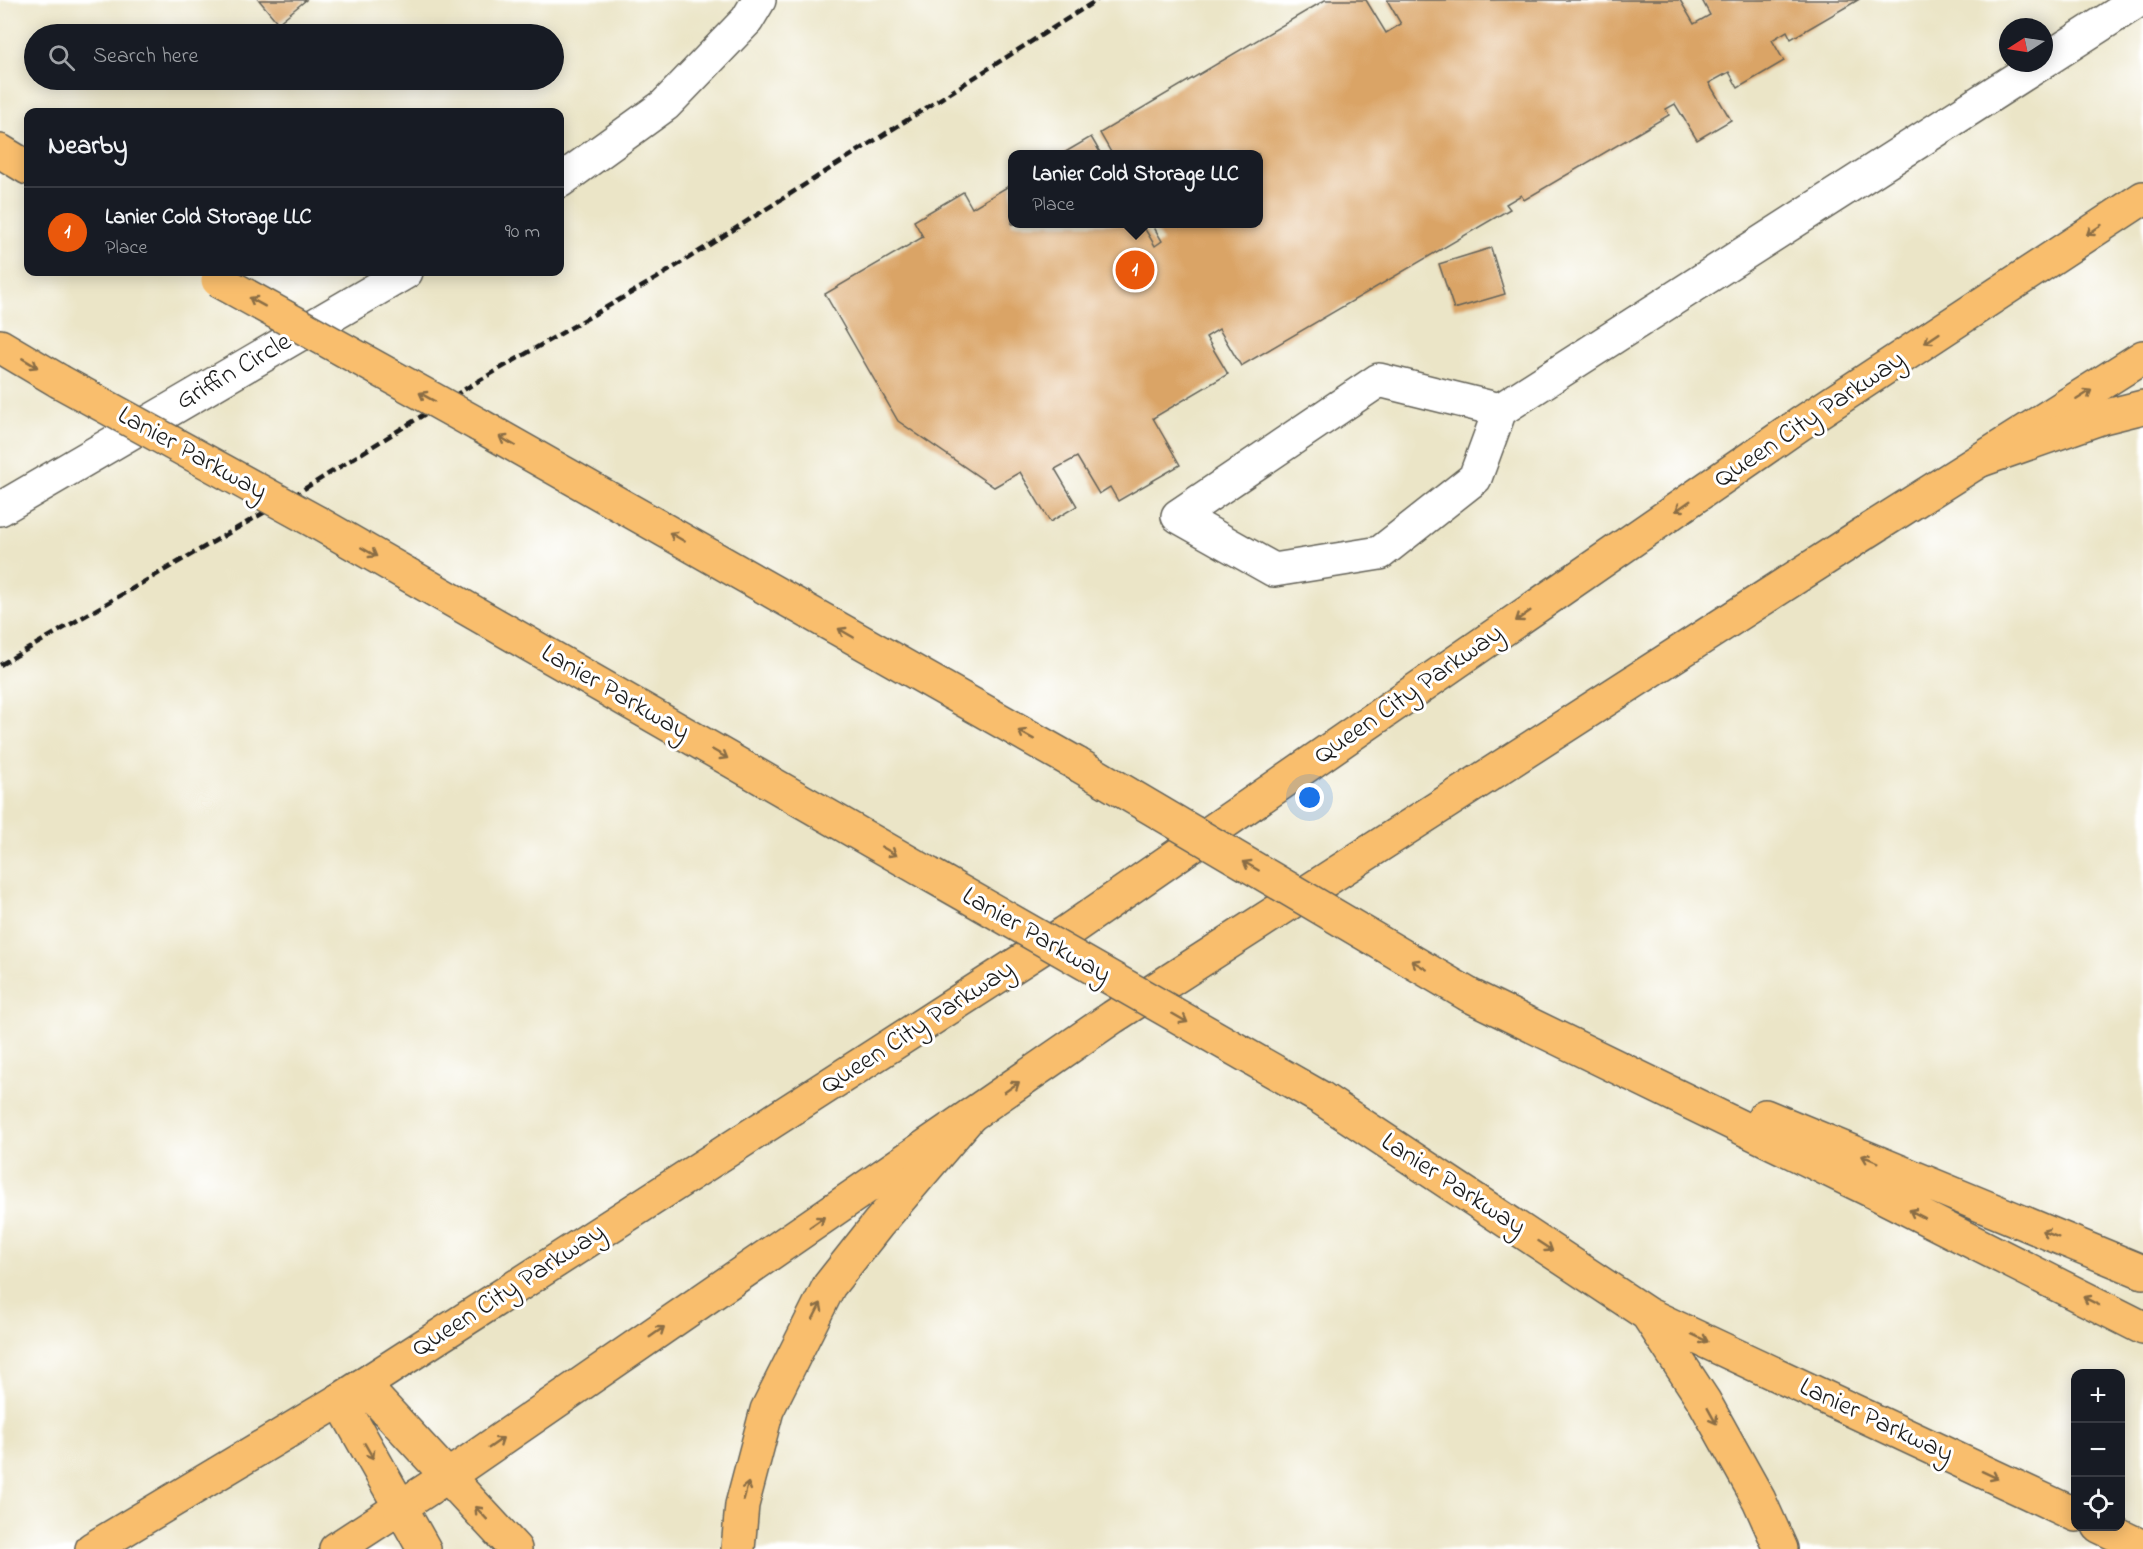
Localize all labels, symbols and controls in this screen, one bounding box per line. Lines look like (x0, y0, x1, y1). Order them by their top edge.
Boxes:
north arrow (1999, 18, 2053, 72)
search box (24, 24, 564, 90)
icon: search (45, 41, 78, 74)
text: Search here (93, 41, 198, 73)
text: Nearby (48, 128, 127, 166)
popup (1008, 150, 1263, 228)
text: Lanier Cold Storage LLC (1032, 159, 1239, 191)
text: Place (1032, 191, 1075, 220)
text: Lanier Cold Storage LLC (105, 202, 312, 234)
text: 1 (64, 218, 71, 247)
text: 90 m (505, 218, 540, 247)
one-way arrow (2086, 224, 2103, 236)
text: Place (105, 234, 147, 263)
pin: 1 (1116, 248, 1154, 292)
one-way arrow (249, 296, 266, 308)
street label: Griffin Circle (169, 323, 300, 421)
one-way arrow (1923, 331, 1940, 344)
street label: Queen City Parkway (1706, 341, 1914, 499)
one-way arrow (21, 358, 38, 370)
one-way arrow (2075, 389, 2092, 401)
one-way arrow (419, 391, 437, 402)
street label: Lanier Parkway (110, 397, 274, 511)
one-way arrow (499, 435, 516, 447)
one-way arrow (1675, 500, 1692, 512)
one-way arrow (668, 531, 686, 542)
one-way arrow (360, 546, 377, 558)
one-way arrow (1515, 610, 1531, 622)
street label: Queen City Parkway (1306, 615, 1512, 775)
one-way arrow (838, 627, 855, 639)
street label: Lanier Parkway (533, 635, 697, 751)
one-way arrow (1018, 729, 1036, 740)
one-way arrow (711, 748, 728, 760)
your location (1295, 783, 1324, 812)
one-way arrow (880, 845, 897, 857)
one-way arrow (1243, 860, 1260, 872)
street label: Lanier Parkway (954, 878, 1118, 994)
street label: Queen City Parkway (814, 951, 1022, 1105)
one-way arrow (1411, 959, 1428, 971)
one-way arrow (1171, 1012, 1188, 1024)
one-way arrow (1004, 1081, 1020, 1093)
street label: Lanier Parkway (1373, 1123, 1533, 1247)
one-way arrow (1861, 1153, 1879, 1164)
one-way arrow (1908, 1207, 1926, 1219)
street label: Queen City Parkway (405, 1214, 613, 1368)
one-way arrow (809, 1216, 825, 1228)
one-way arrow (2041, 1228, 2060, 1239)
one-way arrow (1536, 1241, 1553, 1253)
one-way arrow (2082, 1295, 2100, 1307)
one-way arrow (812, 1302, 823, 1320)
one-way arrow (648, 1326, 664, 1338)
one-way arrow (1690, 1333, 1708, 1345)
street label: Lanier Parkway (1793, 1368, 1959, 1474)
map controls (2071, 1369, 2125, 1531)
button: + (2071, 1369, 2125, 1423)
one-way arrow (1706, 1407, 1718, 1424)
button: − (2071, 1423, 2125, 1477)
one-way arrow (487, 1437, 504, 1449)
one-way arrow (363, 1442, 375, 1459)
one-way arrow (1981, 1470, 1999, 1482)
button: locate (2071, 1477, 2125, 1531)
one-way arrow (741, 1482, 752, 1501)
one-way arrow (474, 1505, 488, 1520)

